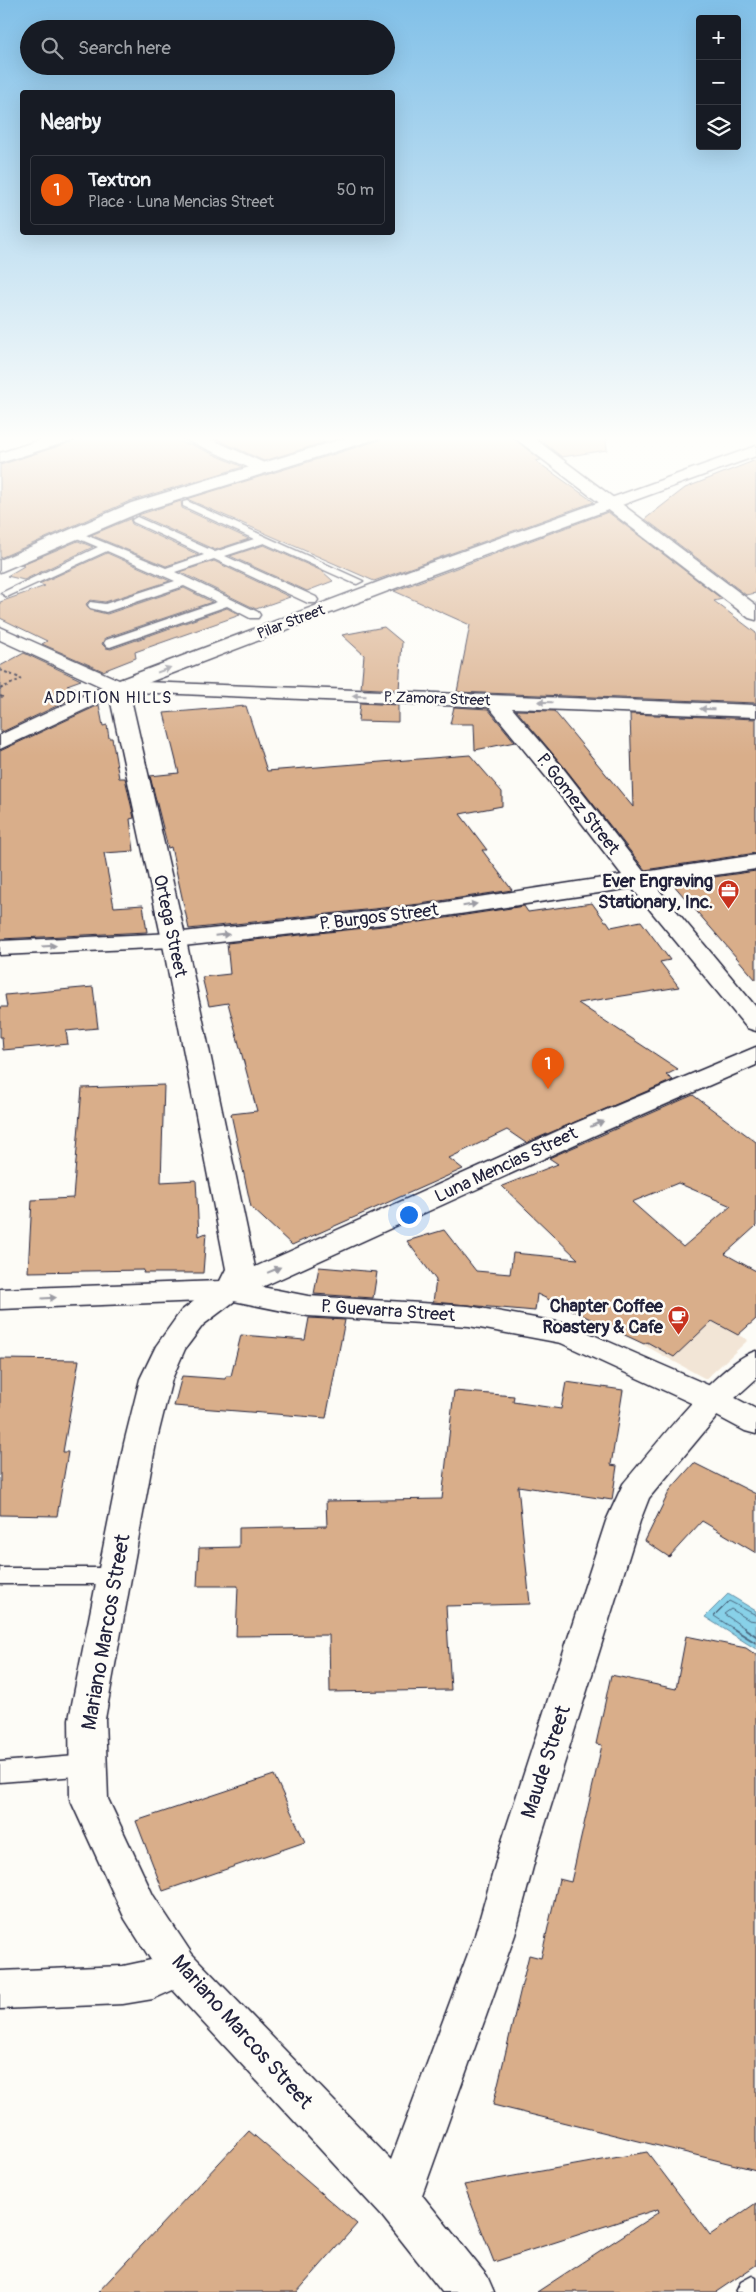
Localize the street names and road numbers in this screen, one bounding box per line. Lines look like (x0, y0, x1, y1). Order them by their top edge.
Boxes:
street label: Pilar Street (255, 600, 328, 644)
street label: P. Zamora Street (383, 688, 492, 710)
street label: P. Gomez Street (531, 749, 625, 860)
street label: Ortega Street (148, 873, 192, 980)
street label: P. Burgos Street (318, 898, 440, 936)
street label: Luna Mencias Street (431, 1122, 582, 1208)
street label: P. Guevarra Street (320, 1295, 457, 1327)
street label: Mariano Marcos Street (75, 1531, 137, 1732)
street label: Maude Street (515, 1701, 577, 1822)
street label: Mariano Marcos Street (166, 1949, 319, 2115)

